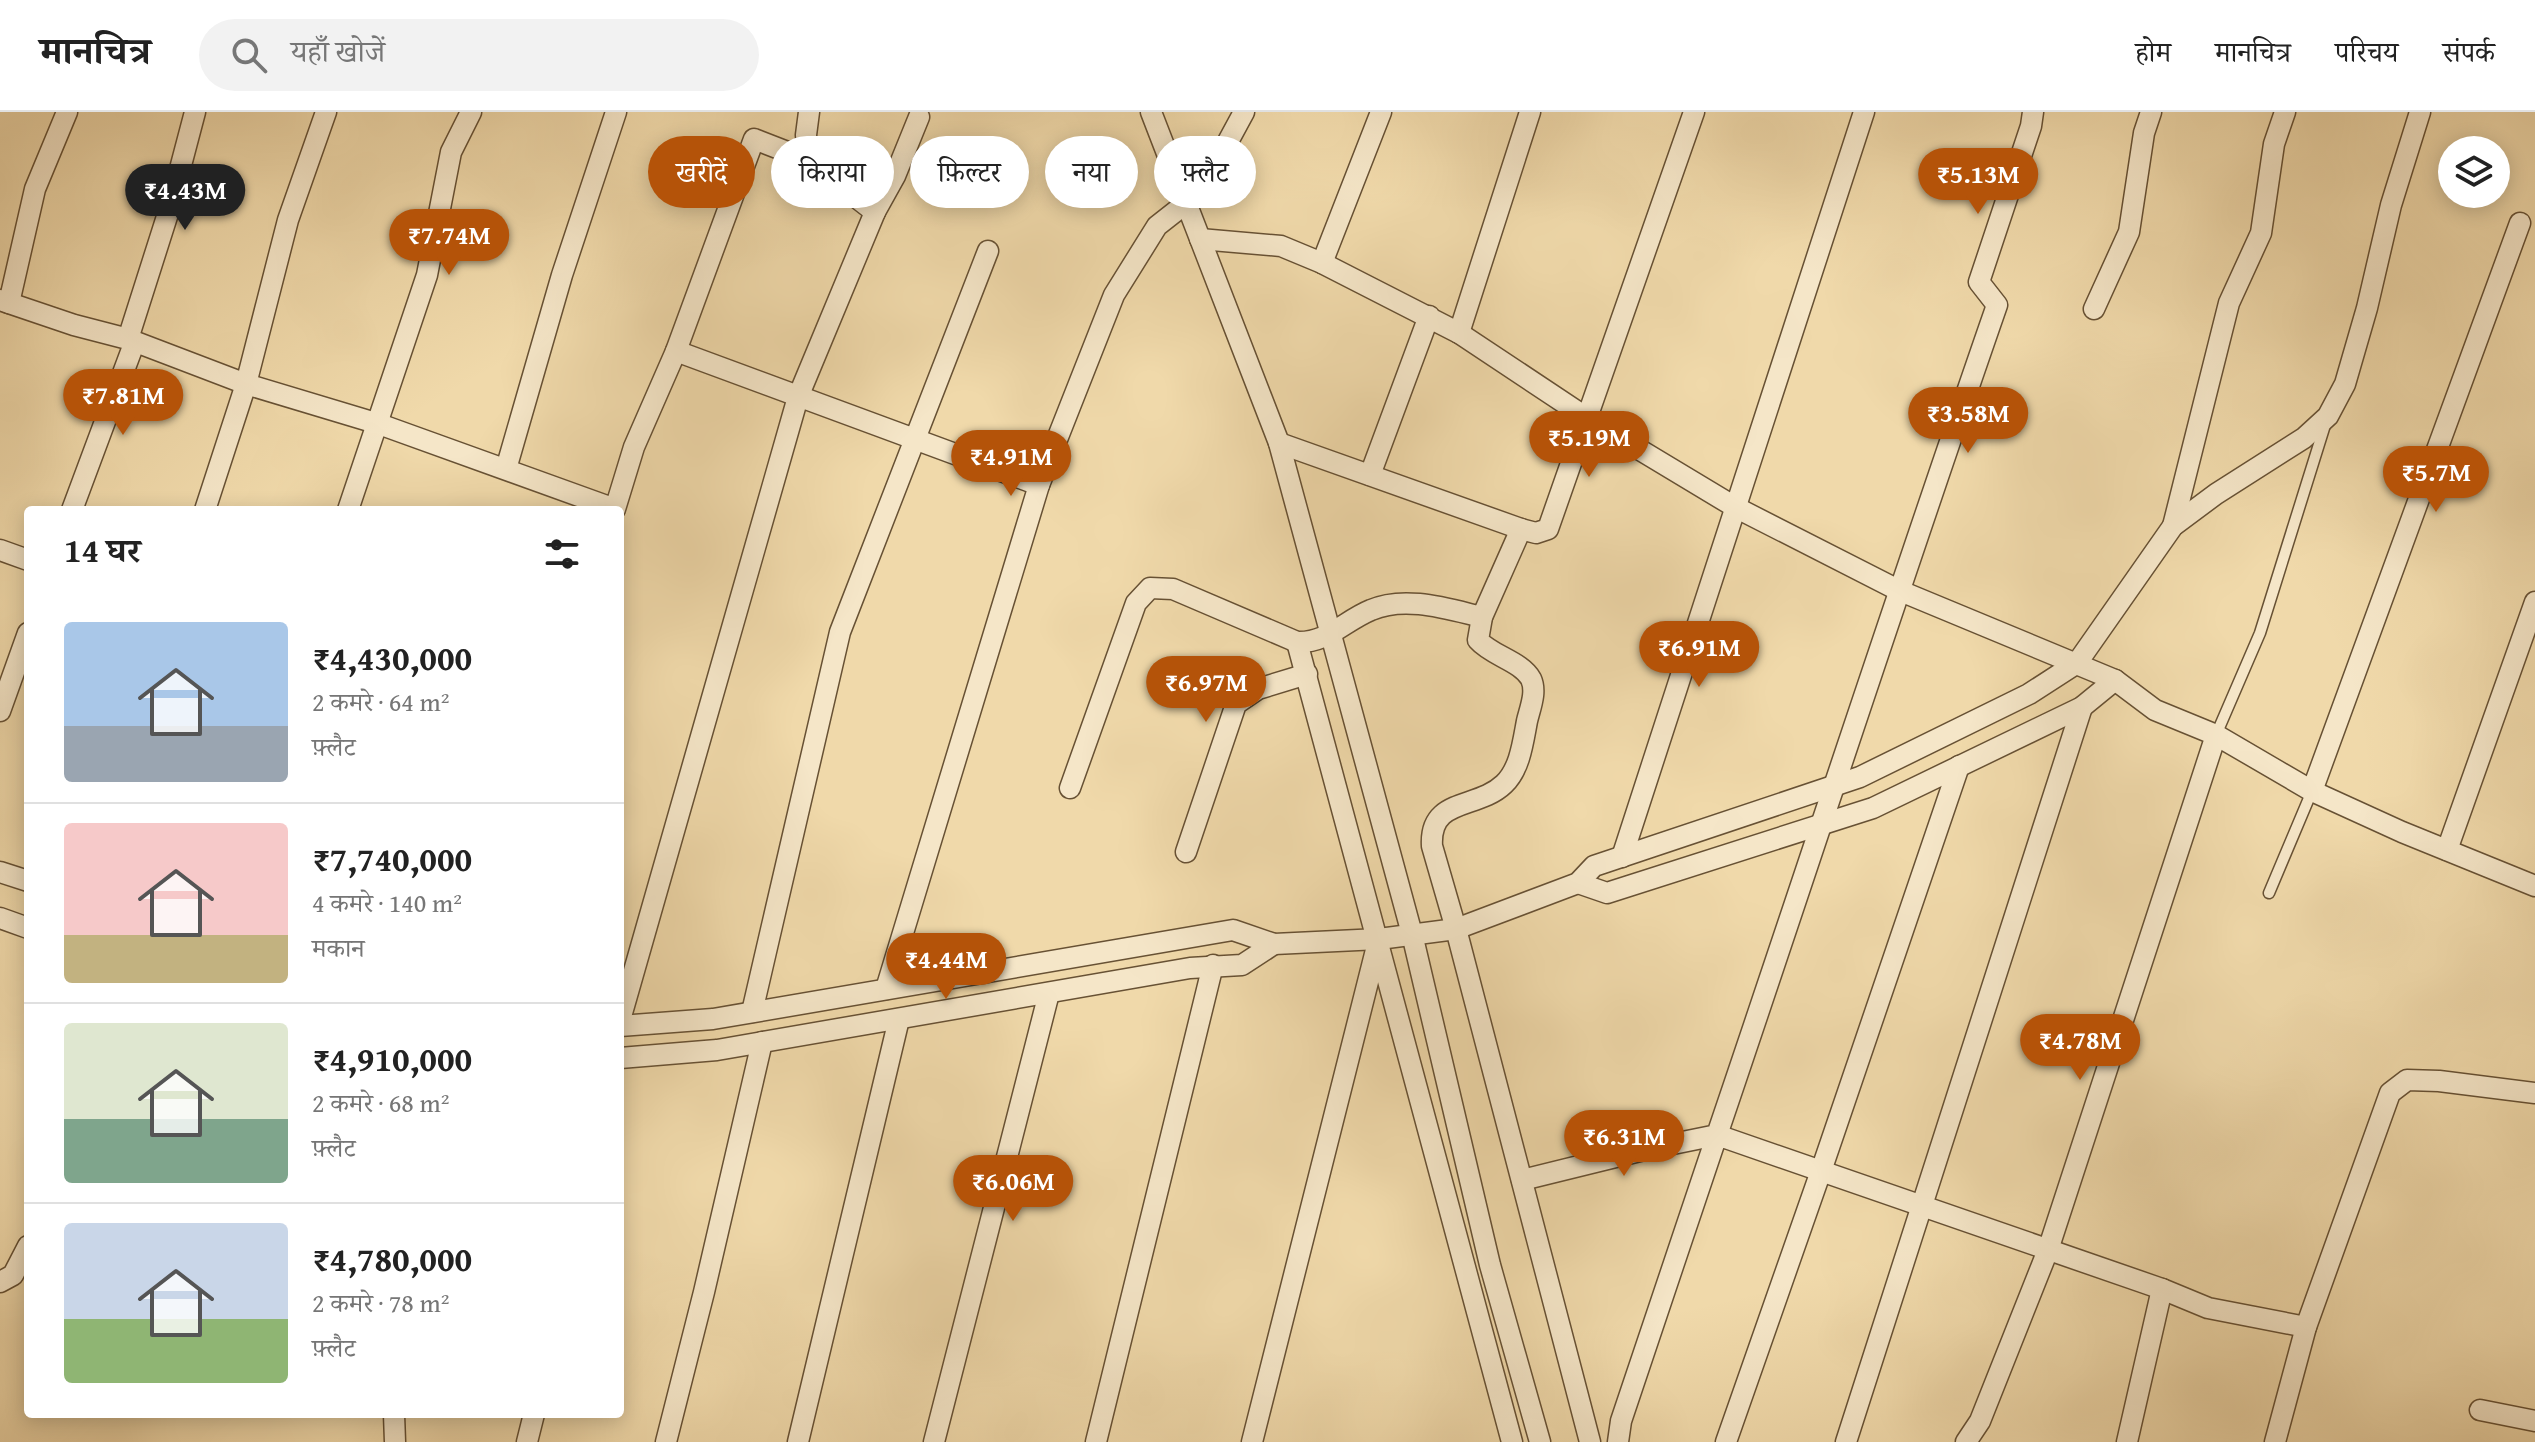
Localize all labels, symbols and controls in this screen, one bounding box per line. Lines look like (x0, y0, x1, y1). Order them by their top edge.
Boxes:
search box (199, 19, 759, 91)
text: मानचित्र (40, 22, 151, 78)
text: यहाँ खोजें (291, 29, 385, 73)
text: होम (2135, 31, 2171, 72)
text: मानचित्र (2215, 31, 2291, 72)
text: परिचय (2335, 31, 2398, 72)
text: संपर्क (2442, 31, 2495, 72)
icon: search (227, 33, 271, 77)
chip: खरीदें (648, 136, 755, 208)
chip: किराया (771, 136, 894, 208)
chip: फ़िल्टर (910, 136, 1029, 208)
chip: नया (1045, 136, 1138, 208)
chip: फ़्लैट (1154, 136, 1256, 208)
map controls (2438, 136, 2510, 208)
button: layers (2438, 136, 2510, 208)
pin: ₹5.13M (1913, 148, 2043, 216)
text: ₹5.13M (1936, 154, 2020, 193)
pin: ₹4.43M (120, 164, 250, 232)
text: ₹4.43M (143, 170, 227, 209)
pin: ₹7.74M (384, 209, 514, 277)
text: ₹7.74M (407, 215, 491, 254)
pin: ₹7.81M (58, 369, 188, 437)
text: ₹7.81M (81, 375, 165, 414)
pin: ₹3.58M (1903, 387, 2033, 455)
text: ₹3.58M (1926, 393, 2010, 432)
pin: ₹5.19M (1524, 411, 1654, 479)
text: ₹5.19M (1547, 417, 1631, 456)
pin: ₹4.91M (946, 430, 1076, 498)
text: ₹4.91M (969, 436, 1053, 475)
pin: ₹5.7M (2380, 446, 2492, 514)
text: ₹5.7M (2401, 452, 2471, 491)
text: 14 घर (64, 525, 140, 574)
icon: filters (540, 532, 584, 576)
pin: ₹6.91M (1634, 621, 1764, 689)
text: ₹6.91M (1657, 627, 1741, 666)
text: ₹4,430,000 (312, 633, 472, 682)
icon: home (128, 654, 224, 750)
pin: ₹6.97M (1141, 656, 1271, 724)
text: ₹6.97M (1164, 662, 1248, 701)
text: 2 कमरे · 64 m² (312, 682, 449, 721)
text: फ़्लैट (312, 727, 355, 766)
text: ₹7,740,000 (312, 834, 472, 883)
icon: home (128, 855, 224, 951)
text: 4 कमरे · 140 m² (312, 883, 462, 922)
text: मकान (312, 928, 365, 967)
pin: ₹4.44M (881, 933, 1011, 1001)
text: ₹4.44M (904, 939, 988, 978)
pin: ₹4.78M (2015, 1014, 2145, 1082)
text: ₹4.78M (2038, 1020, 2122, 1059)
text: ₹4,910,000 (312, 1034, 472, 1083)
icon: home (128, 1055, 224, 1151)
text: 2 कमरे · 68 m² (312, 1083, 449, 1122)
pin: ₹6.31M (1559, 1110, 1689, 1178)
text: ₹6.31M (1582, 1116, 1666, 1155)
text: फ़्लैट (312, 1128, 355, 1167)
pin: ₹6.06M (948, 1155, 1078, 1223)
text: ₹6.06M (971, 1161, 1055, 1200)
text: ₹4,780,000 (312, 1234, 472, 1283)
icon: home (128, 1255, 224, 1351)
text: 2 कमरे · 78 m² (312, 1283, 449, 1322)
text: फ़्लैट (312, 1328, 355, 1367)

